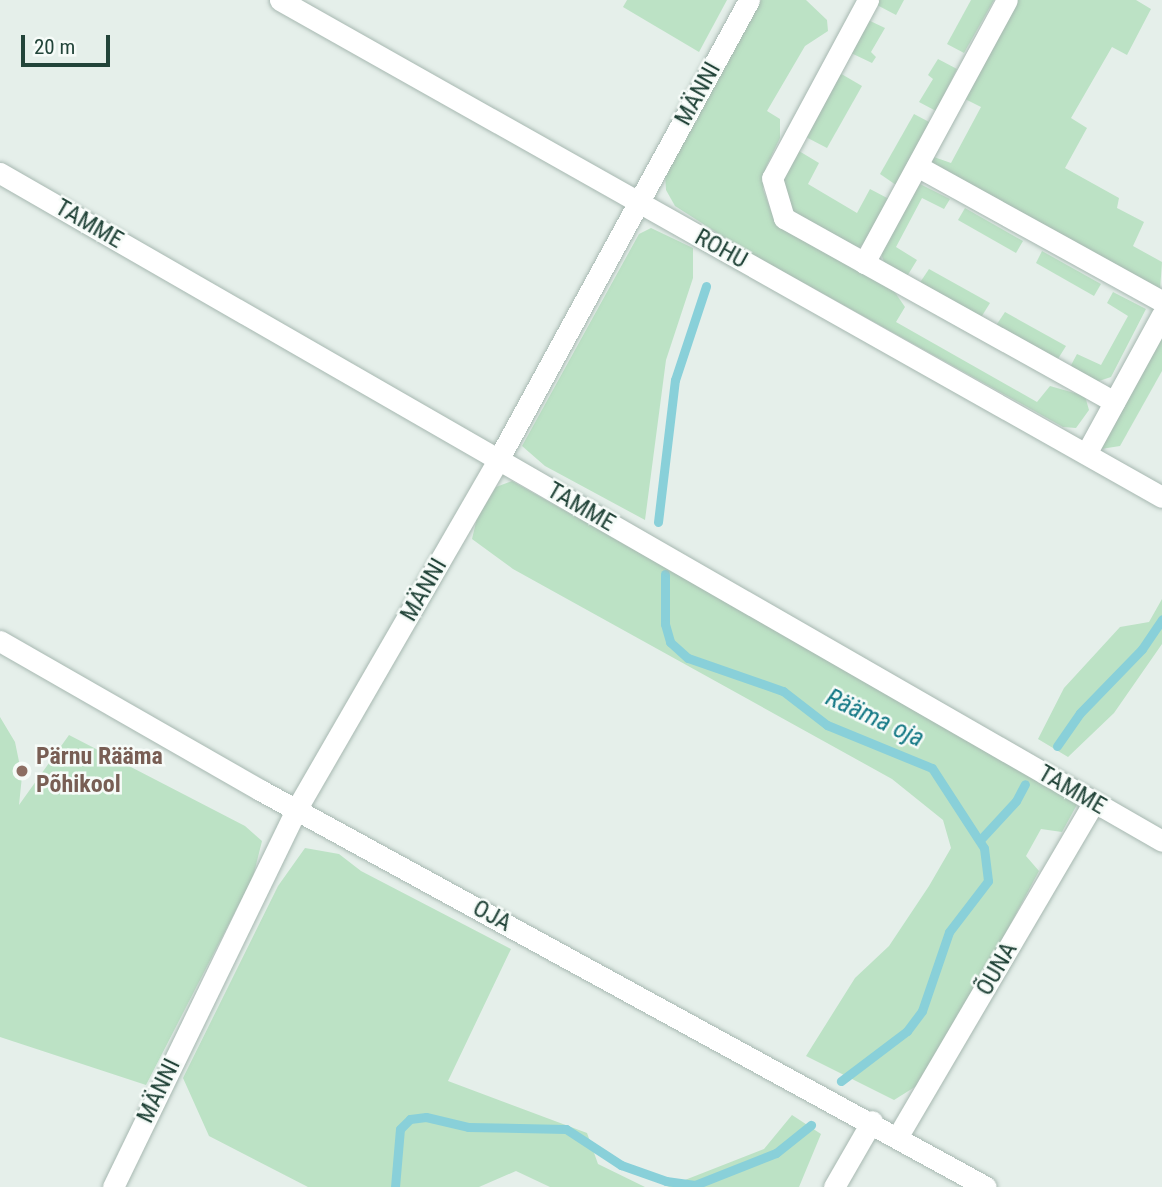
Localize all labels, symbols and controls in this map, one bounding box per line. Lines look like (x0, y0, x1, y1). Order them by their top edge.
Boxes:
scale bar (24, 21, 114, 65)
text: 20 m (34, 35, 75, 59)
street label: MÄNNI (669, 57, 727, 131)
street label: TAMME (50, 193, 128, 255)
street label: ROHU (690, 223, 752, 275)
street label: TAMME (542, 476, 620, 538)
street label: MÄNNI (395, 553, 453, 627)
water label: Rääma oja (821, 682, 929, 754)
place label: Pärnu Rääma Põhikool (36, 743, 163, 799)
street label: TAMME (1033, 759, 1111, 821)
marker: Pärnu Rääma Põhikool (14, 763, 30, 779)
street label: OJA (468, 894, 516, 938)
street label: ÕUNA (970, 937, 1024, 1001)
street label: MÄNNI (131, 1054, 187, 1128)

